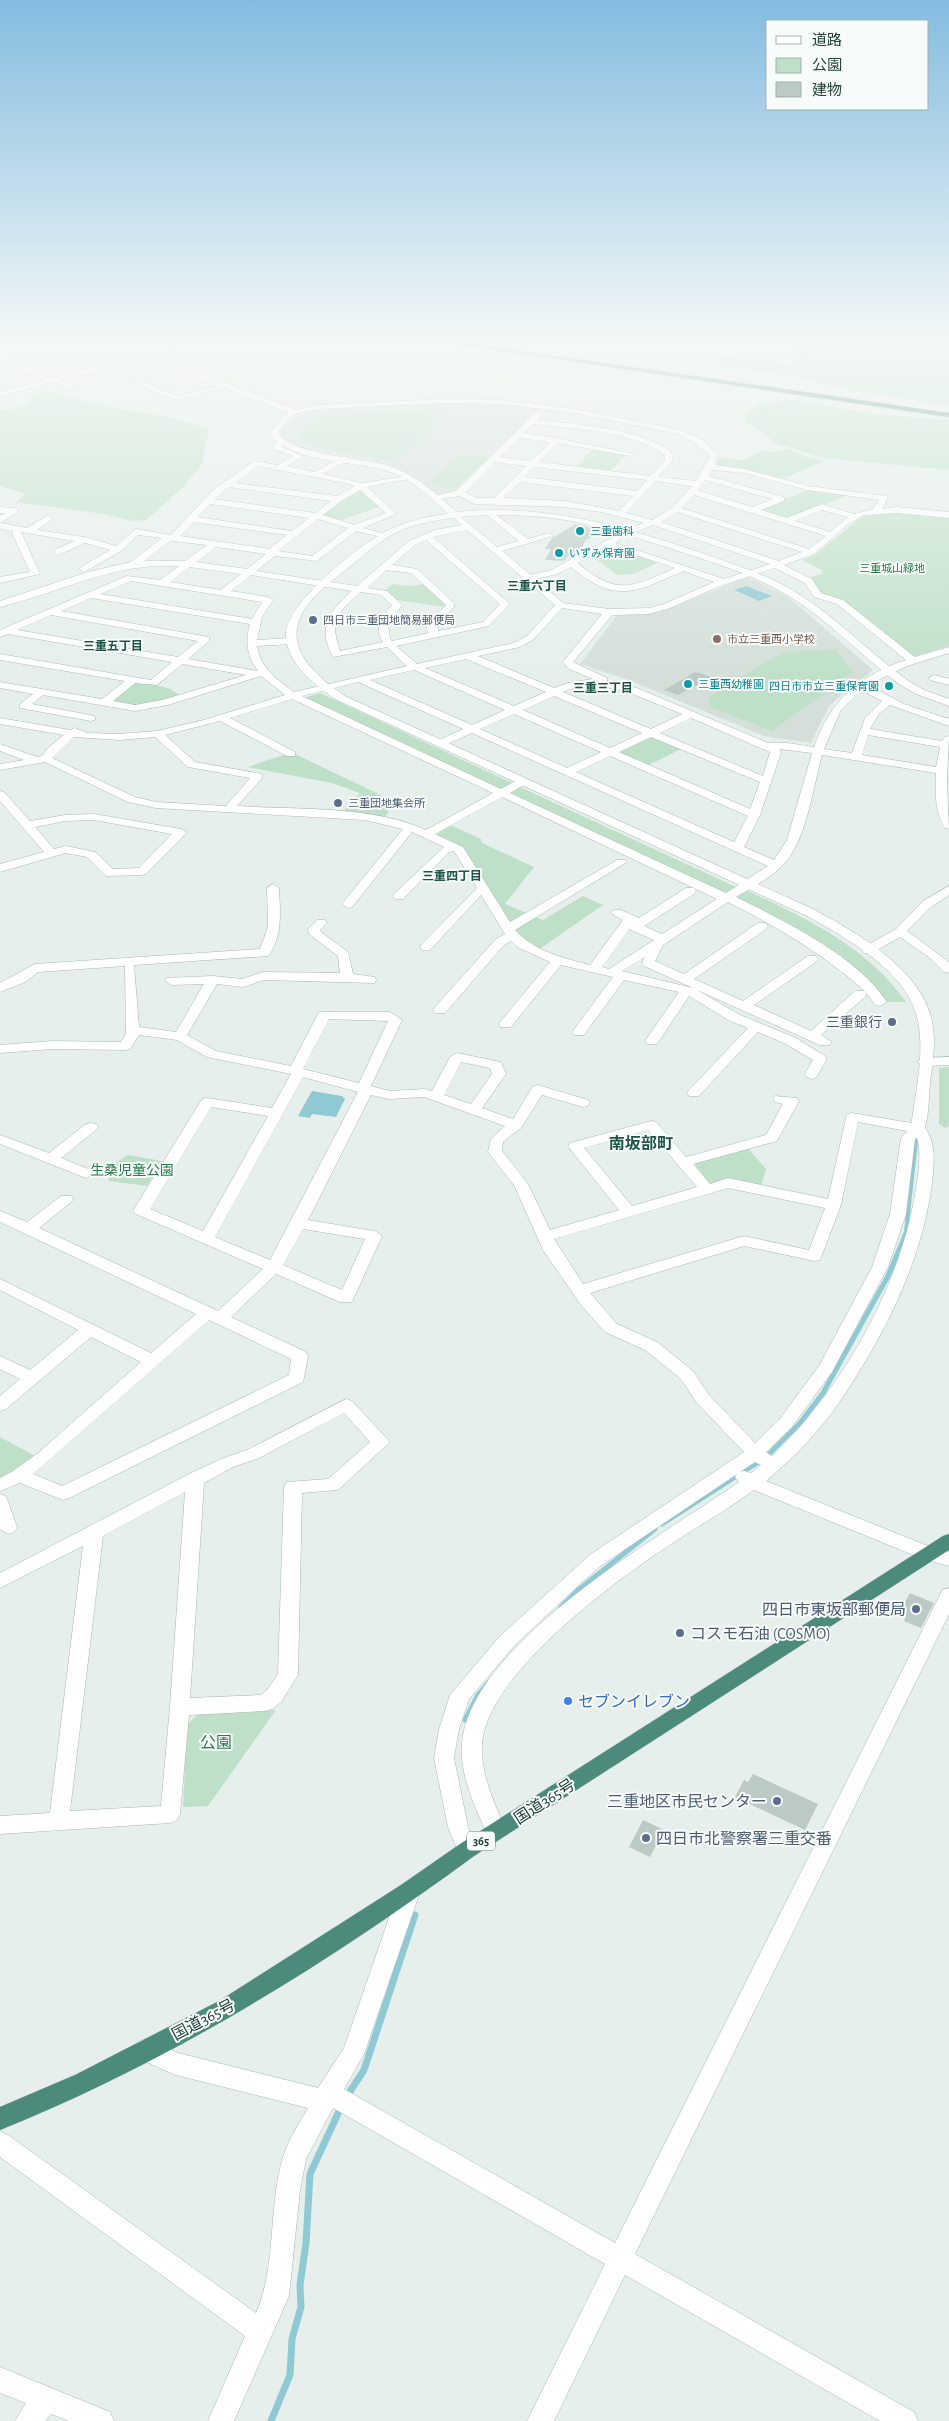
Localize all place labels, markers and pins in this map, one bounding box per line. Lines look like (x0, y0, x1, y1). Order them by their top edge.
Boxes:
marker: 三重歯科 (574, 525, 586, 537)
place label: 三重歯科 (590, 525, 634, 537)
marker: いずみ保育園 (553, 547, 565, 559)
place label: いずみ保育園 (569, 547, 635, 559)
marker: 四日市三重団地簡易郵便局 (307, 614, 319, 626)
place label: 四日市三重団地簡易郵便局 (323, 614, 455, 626)
marker: 市立三重西小学校 (711, 633, 723, 645)
place label: 市立三重西小学校 (727, 633, 815, 645)
marker: 三重西幼稚園 (682, 678, 694, 690)
place label: 三重西幼稚園 (698, 678, 764, 690)
place label: 四日市市立三重保育園 (769, 680, 879, 692)
marker: 四日市市立三重保育園 (883, 680, 895, 692)
marker: 三重団地集会所 (332, 797, 344, 809)
place label: 三重団地集会所 (348, 797, 426, 809)
place label: 三重銀行 (826, 1015, 882, 1030)
marker: 三重銀行 (886, 1016, 898, 1028)
place label: 四日市東坂部郵便局 (762, 1601, 906, 1618)
marker: 四日市東坂部郵便局 (910, 1603, 922, 1615)
place label: コスモ石油 (COSMO) (690, 1626, 831, 1642)
marker: コスモ石油 (COSMO) (674, 1627, 686, 1639)
place label: セブンイレブン (578, 1693, 690, 1710)
marker: セブンイレブン (562, 1695, 574, 1707)
place label: 三重地区市民センター (607, 1793, 767, 1810)
marker: 三重地区市民センター (771, 1795, 783, 1807)
place label: 四日市北警察署三重交番 (656, 1830, 832, 1847)
marker: 四日市北警察署三重交番 (640, 1832, 652, 1844)

